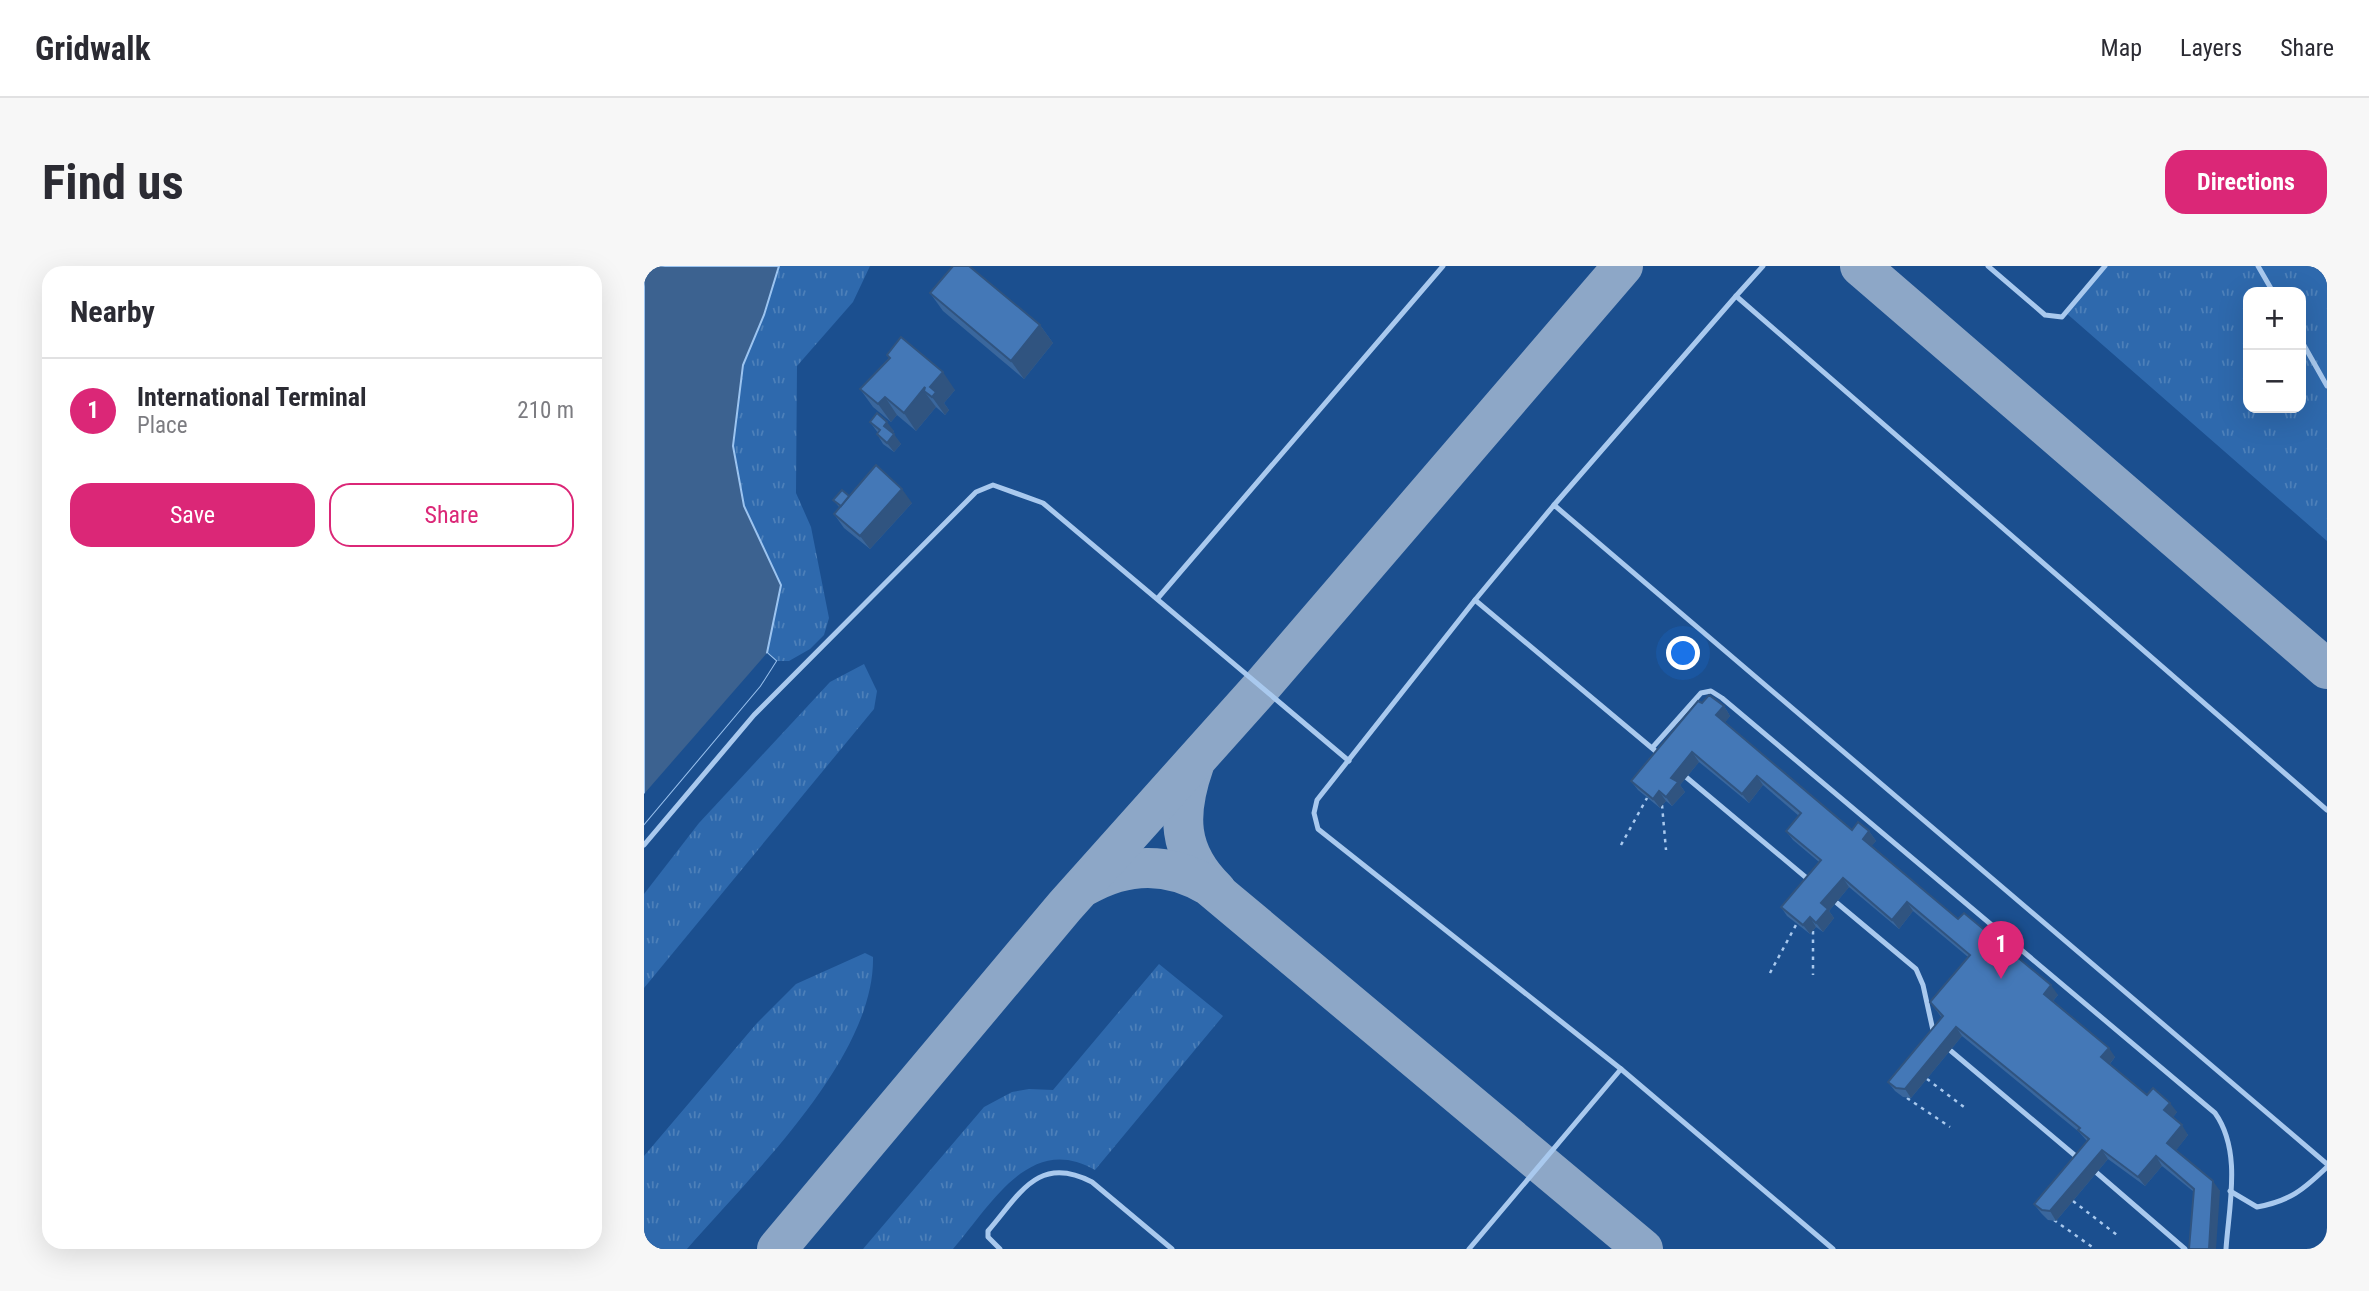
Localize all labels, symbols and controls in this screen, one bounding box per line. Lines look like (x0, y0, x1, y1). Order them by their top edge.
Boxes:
text: Gridwalk (35, 29, 150, 68)
text: Map (2101, 34, 2142, 62)
text: Layers (2180, 34, 2242, 62)
text: Share (2280, 34, 2334, 62)
button: Directions (2165, 150, 2327, 214)
text: Find us (42, 154, 184, 211)
map controls (2243, 287, 2306, 413)
button: + (2243, 287, 2306, 350)
text: Nearby (70, 294, 155, 329)
button: − (2243, 350, 2306, 413)
text: International Terminal (137, 382, 367, 412)
text: 1 (87, 397, 99, 424)
text: 210 m (517, 397, 574, 424)
text: Place (137, 412, 187, 439)
button: Save (70, 483, 315, 547)
button: Share (329, 483, 574, 547)
your location (1666, 636, 1700, 670)
pin: 1 (1978, 921, 2024, 979)

